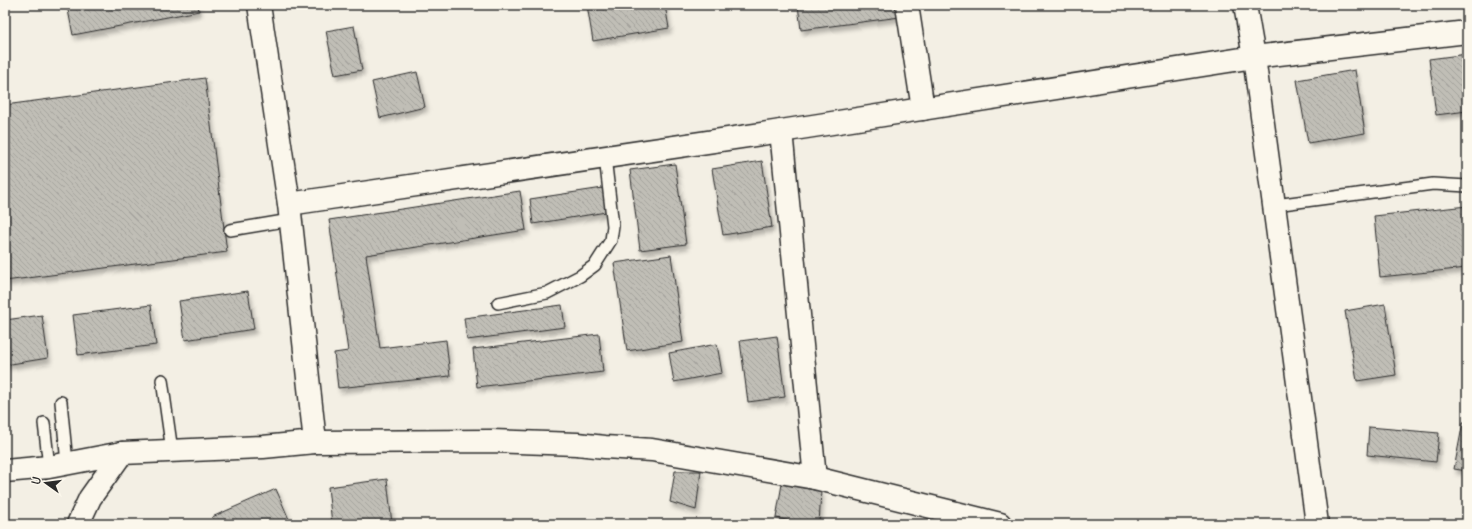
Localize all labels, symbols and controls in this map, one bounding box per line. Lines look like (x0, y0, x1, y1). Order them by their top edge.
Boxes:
north arrow (26, 463, 66, 503)
text: U (29, 475, 44, 486)

